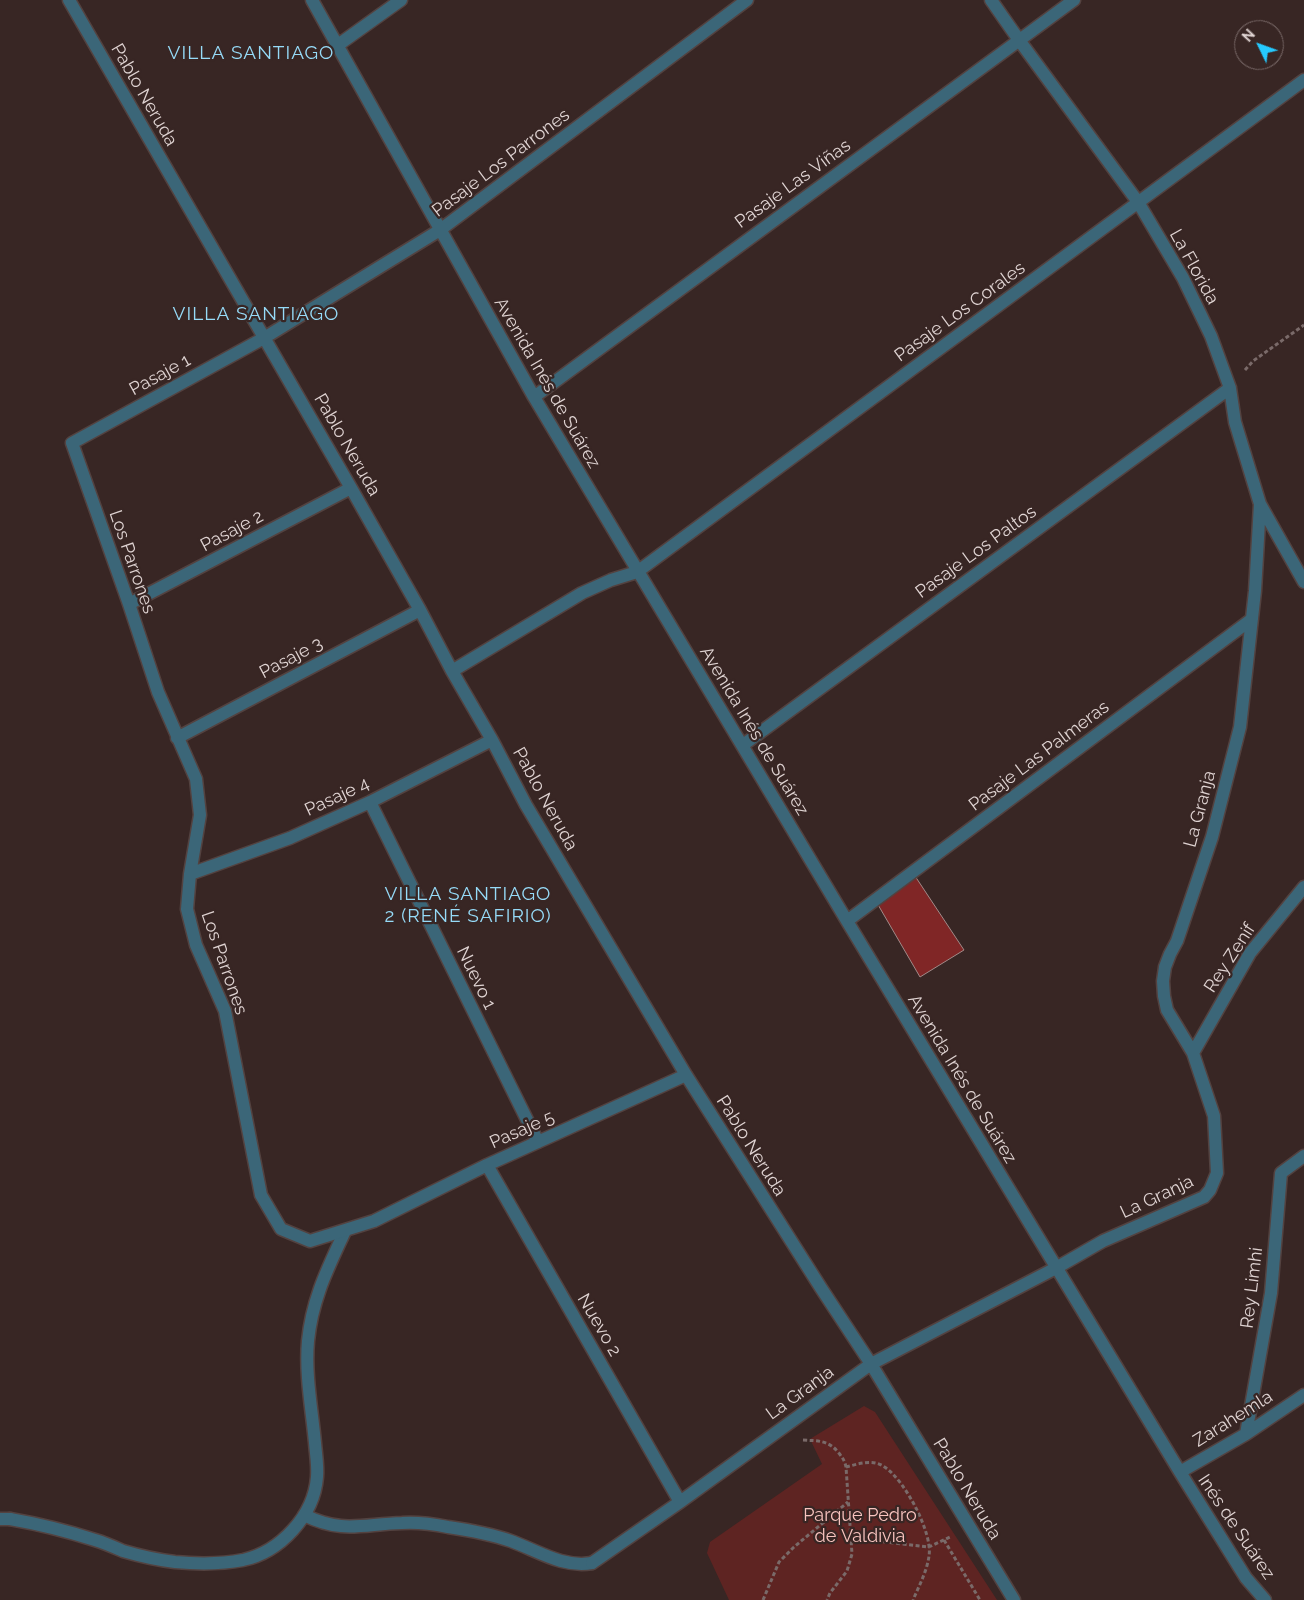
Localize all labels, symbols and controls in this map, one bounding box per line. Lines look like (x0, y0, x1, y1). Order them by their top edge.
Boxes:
north arrow (1234, 20, 1284, 70)
text: N (1239, 26, 1258, 45)
street label: Pablo Neruda (106, 40, 182, 150)
district label: VILLA SANTIAGO (166, 42, 336, 64)
street label: Pasaje Los Parrones (428, 104, 574, 222)
street label: Pasaje Las Viñas (731, 135, 855, 233)
street label: La Florida (1165, 226, 1223, 308)
street label: Pasaje Los Corales (890, 257, 1030, 367)
street label: Avenida Inés de Suárez (489, 294, 605, 472)
district label: VILLA SANTIAGO (171, 303, 341, 325)
street label: Pasaje 1 (126, 349, 194, 401)
street label: Pablo Neruda (309, 390, 385, 500)
street label: Pasaje Los Paltos (911, 501, 1041, 603)
street label: Pasaje 2 (197, 506, 267, 556)
street label: Los Parrones (104, 507, 160, 617)
street label: Pasaje 3 (256, 632, 326, 684)
street label: Avenida Inés de Suárez (695, 643, 813, 819)
street label: Pasaje Las Palmeras (965, 696, 1113, 816)
street label: Pablo Neruda (508, 744, 582, 854)
street label: La Granja (1179, 768, 1221, 850)
street label: Pasaje 4 (301, 773, 373, 821)
district label: VILLA SANTIAGO 2 (RENÉ SAFIRIO) (382, 883, 554, 927)
street label: Los Parrones (196, 908, 252, 1018)
street label: Rey Zenif (1200, 919, 1260, 997)
street label: Nuevo 1 (452, 943, 500, 1013)
street label: Avenida Inés de Suárez (903, 991, 1021, 1167)
street label: Pablo Neruda (711, 1092, 791, 1200)
street label: Pasaje 5 (486, 1106, 558, 1154)
street label: La Granja (1117, 1171, 1197, 1223)
street label: Rey Limhi (1236, 1246, 1268, 1330)
street label: Nuevo 2 (572, 1290, 626, 1360)
street label: La Granja (762, 1361, 838, 1425)
street label: Zarahemla (1189, 1386, 1277, 1452)
street label: Pablo Neruda (928, 1434, 1006, 1544)
street label: Inés de Suárez (1193, 1470, 1279, 1584)
park label: Parque Pedro de Valdivia (803, 1505, 917, 1548)

